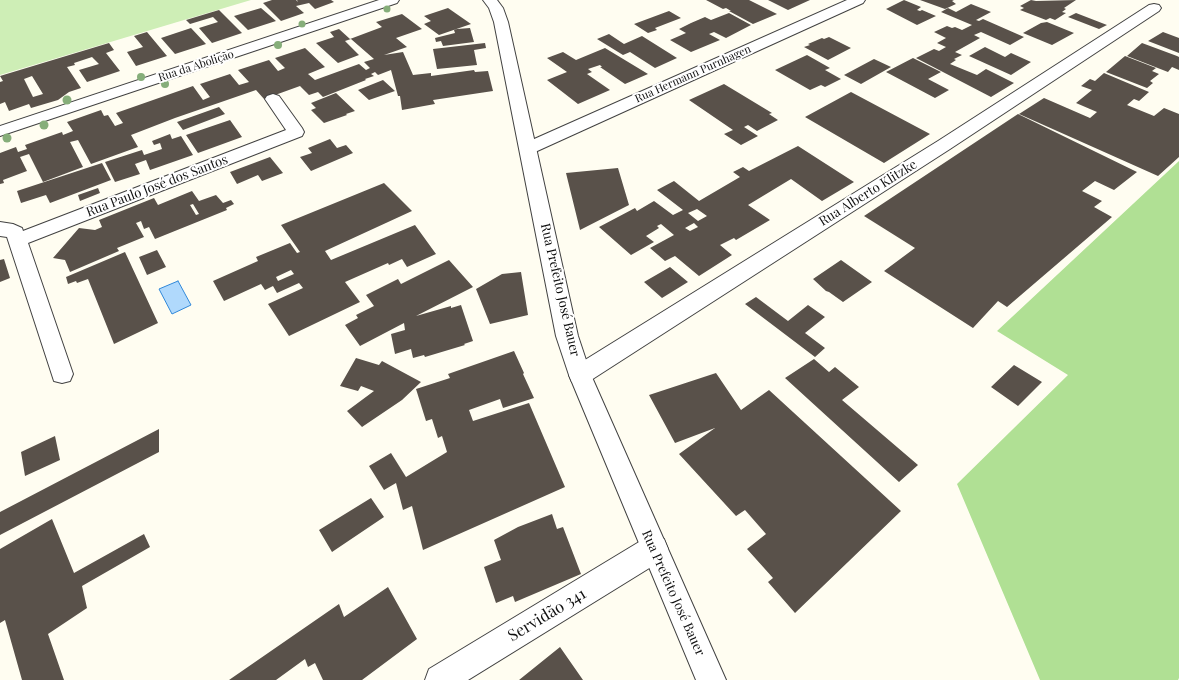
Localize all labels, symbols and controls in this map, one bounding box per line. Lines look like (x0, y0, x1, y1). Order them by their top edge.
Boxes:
street label: Rua Hermann Purnhagen (633, 42, 753, 106)
street label: Rua da Abolição (157, 48, 235, 84)
street label: Rua Paulo José dos Santos (84, 152, 230, 220)
street label: Rua Alberto Klitzke (816, 157, 920, 229)
street label: Rua Prefeito José Bauer (537, 222, 583, 358)
street label: Rua Prefeito José Bauer (638, 528, 708, 658)
street label: Servidão 341 (505, 584, 589, 646)

